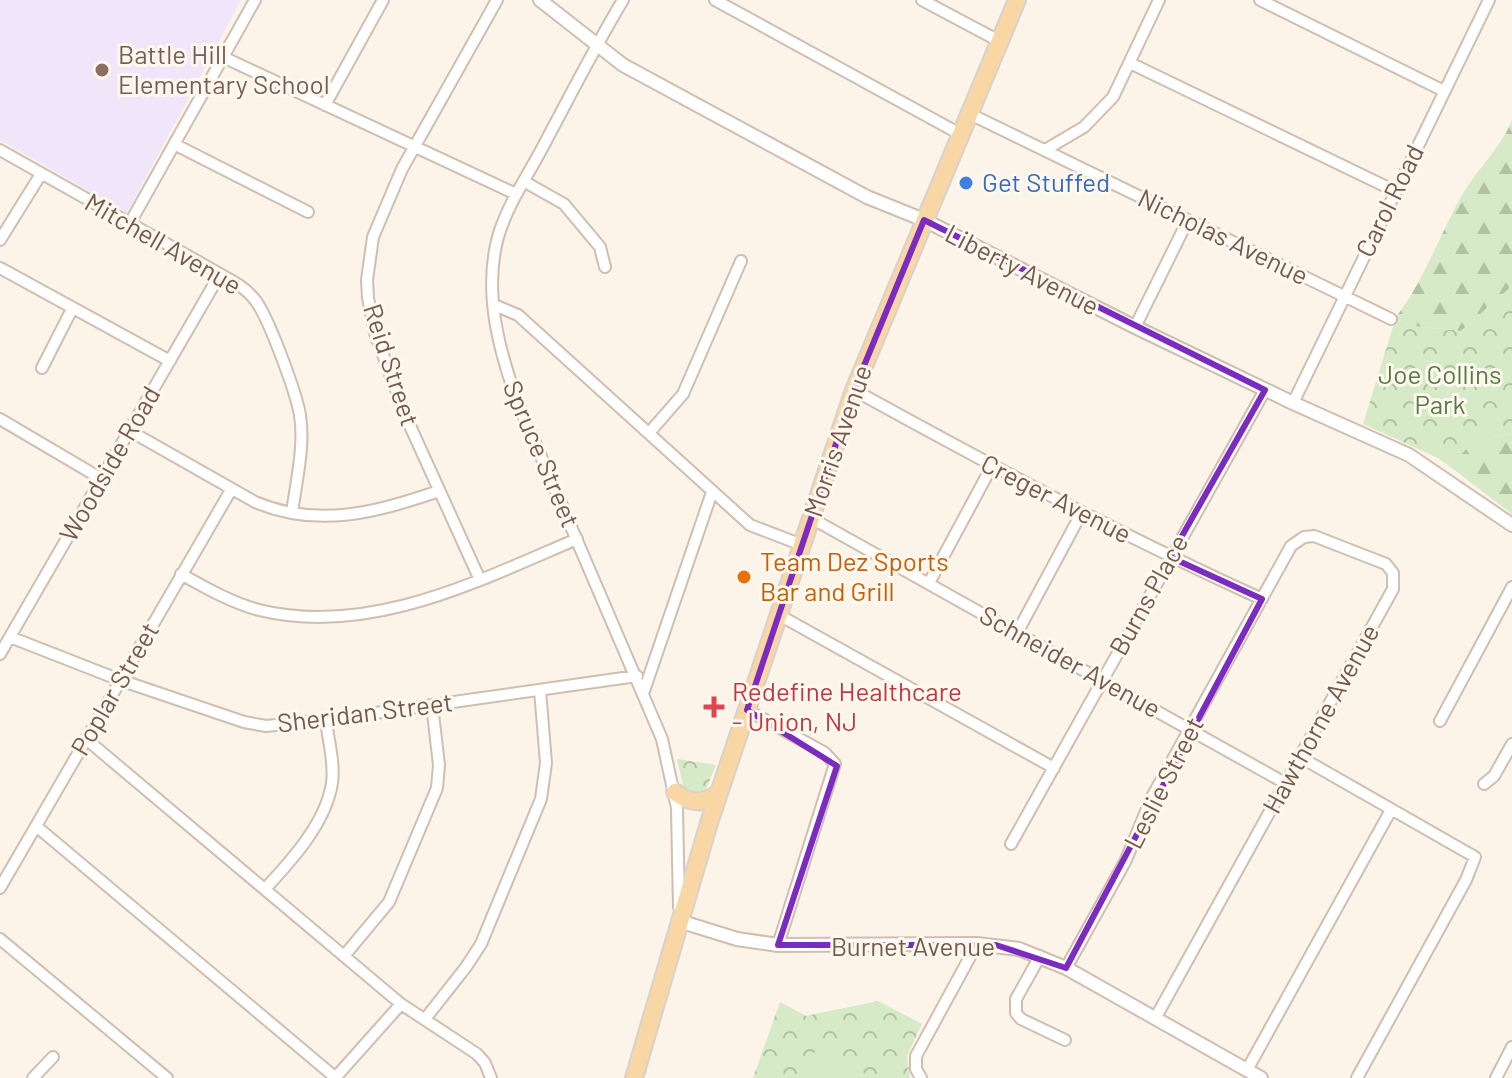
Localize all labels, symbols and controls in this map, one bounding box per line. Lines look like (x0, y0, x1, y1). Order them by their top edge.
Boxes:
place label: Battle Hill Elementary School (118, 38, 330, 99)
marker: Battle Hill Elementary School (93, 61, 111, 79)
street label: Carol Road (1348, 139, 1429, 262)
place label: Get Stuffed (982, 166, 1110, 197)
marker: Get Stuffed (957, 174, 975, 192)
street label: Nicholas Avenue (1134, 181, 1314, 290)
street label: Mitchell Avenue (80, 185, 247, 300)
street label: Liberty Avenue (941, 217, 1105, 321)
street label: Reid Street (358, 299, 427, 430)
park label: Joe Collins Park (1378, 358, 1502, 419)
street label: Morris Avenue (796, 360, 877, 521)
street label: Spruce Street (498, 375, 587, 531)
street label: Woodside Road (52, 380, 166, 546)
street label: Creger Avenue (977, 447, 1137, 549)
street label: Burns Place (1102, 529, 1193, 660)
place label: Team Dez Sports Bar and Grill (760, 545, 949, 606)
marker: Team Dez Sports Bar and Grill (735, 568, 753, 586)
street label: Schneider Avenue (975, 598, 1167, 723)
street label: Poplar Street (63, 616, 164, 760)
street label: Hawthorne Avenue (1255, 618, 1384, 818)
place label: Redefine Healthcare - Union, NJ (732, 675, 962, 736)
street label: Sheridan Street (275, 685, 454, 738)
marker: Redefine Healthcare - Union, NJ (703, 696, 725, 718)
street label: Leslie Street (1116, 711, 1209, 853)
street label: Burnet Avenue (831, 930, 995, 961)

